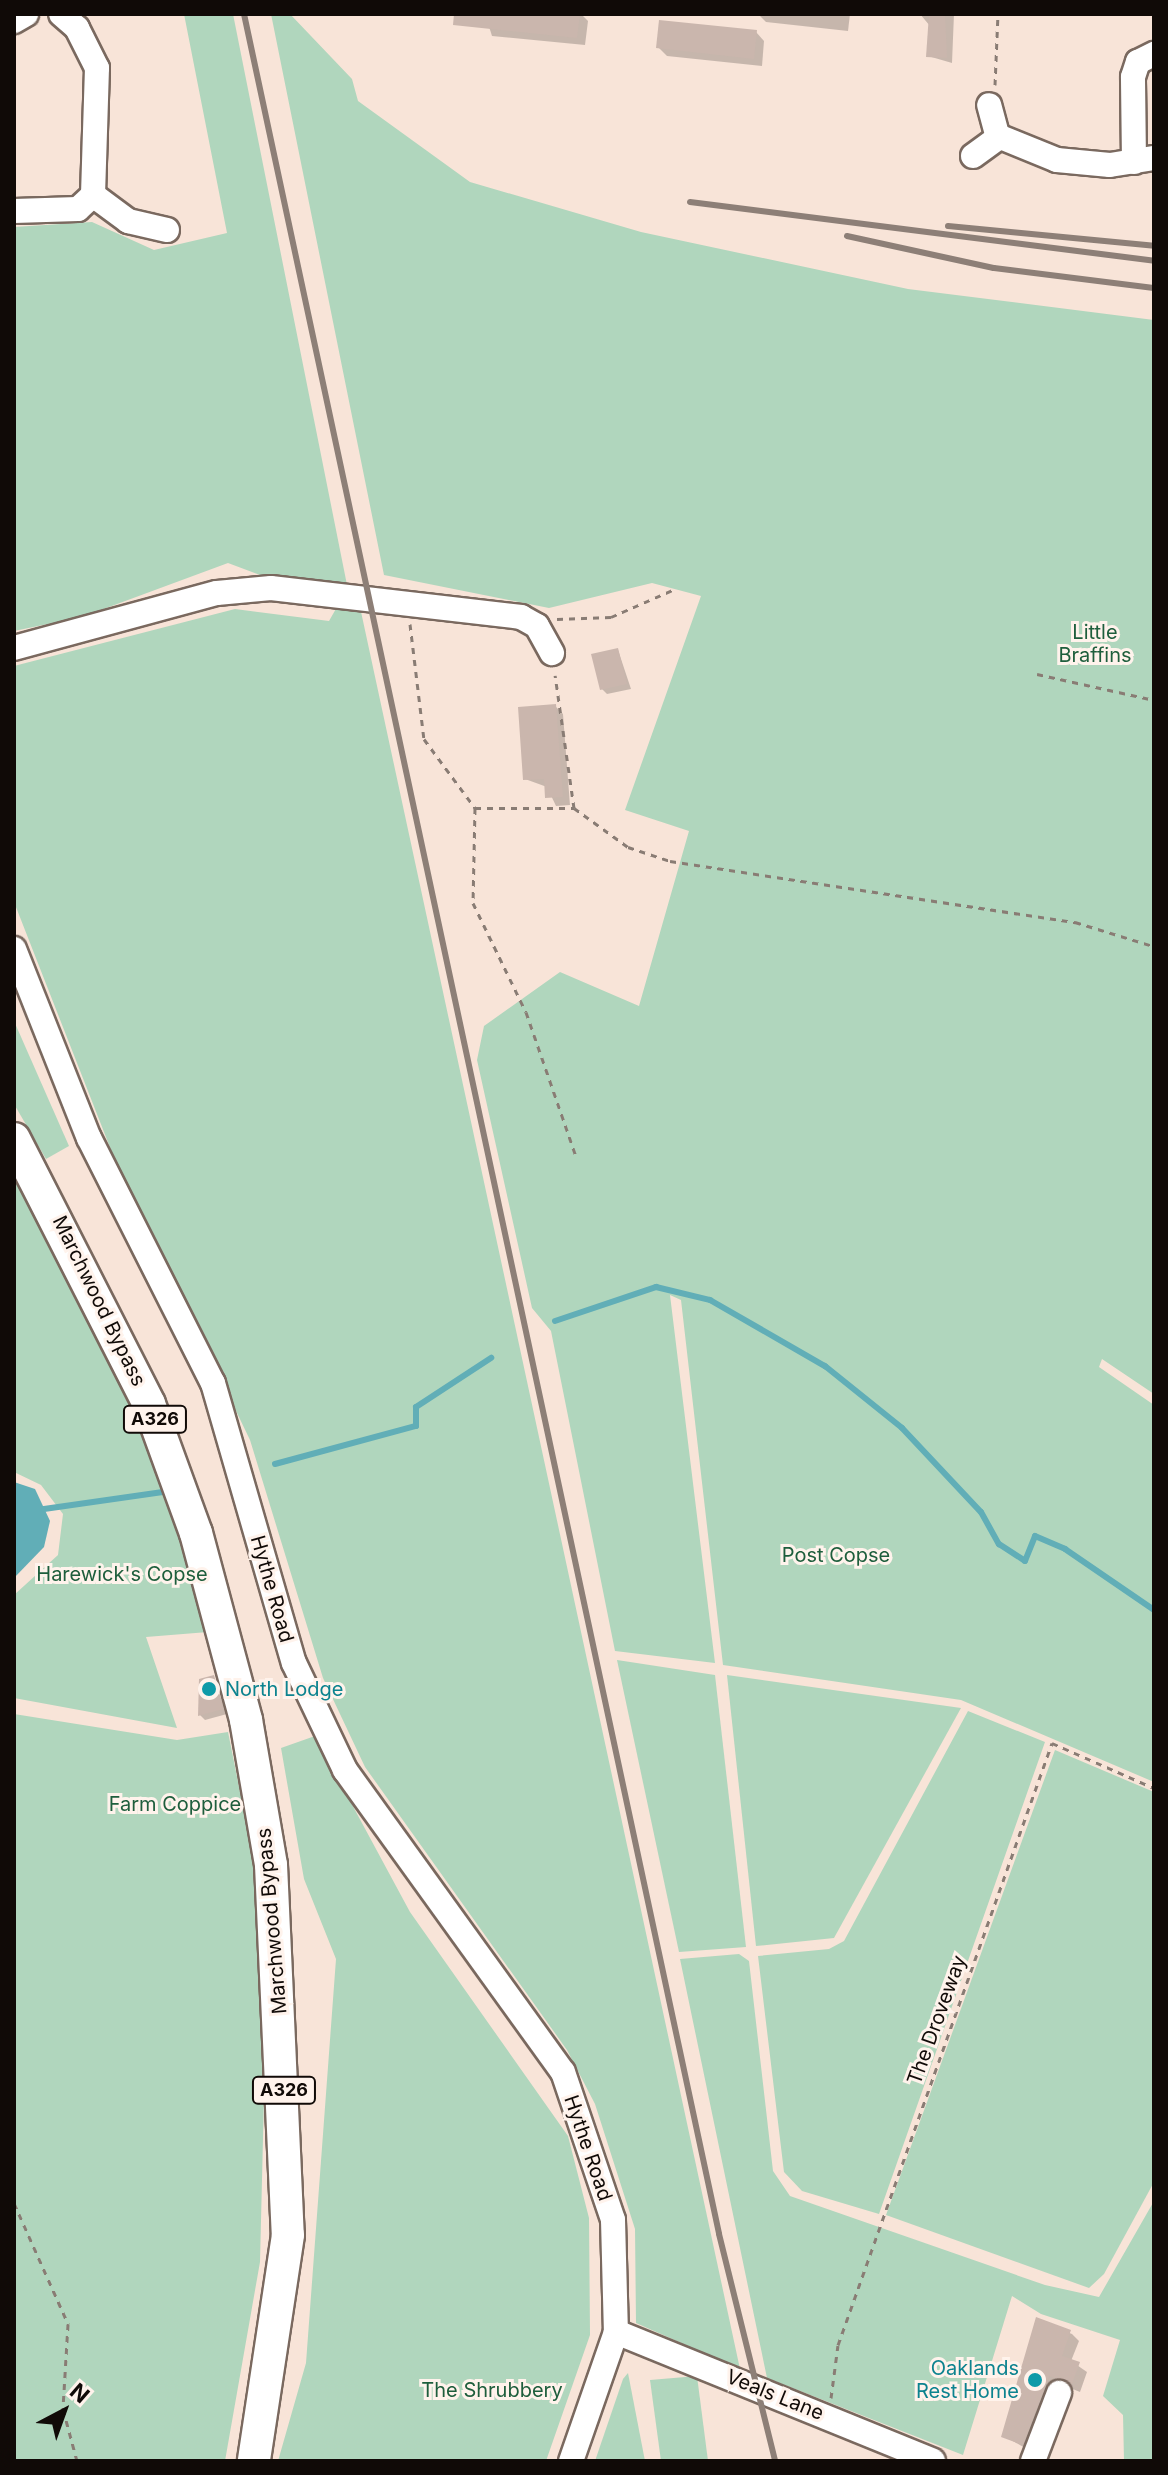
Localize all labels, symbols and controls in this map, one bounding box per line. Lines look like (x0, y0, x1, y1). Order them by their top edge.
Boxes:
park label: Little Braffins (1058, 621, 1132, 668)
street label: Marchwood Bypass (47, 1212, 151, 1390)
road number: A326 (121, 1405, 189, 1433)
street label: Hythe Road (245, 1533, 299, 1645)
park label: Post Copse (782, 1543, 890, 1567)
park label: Harewick's Copse (36, 1562, 208, 1586)
place label: North Lodge (225, 1677, 343, 1701)
marker: North Lodge (200, 1680, 218, 1698)
park label: Farm Coppice (109, 1792, 241, 1816)
street label: Marchwood Bypass (252, 1827, 292, 2015)
street label: The Droveway (902, 1952, 972, 2088)
road number: A326 (250, 2076, 318, 2104)
street label: Hythe Road (559, 2092, 617, 2204)
place label: Oaklands Rest Home (916, 2356, 1019, 2403)
street label: Veals Lane (723, 2365, 827, 2425)
north arrow (24, 2371, 104, 2451)
marker: Oaklands Rest Home (1026, 2371, 1044, 2389)
text: N (65, 2378, 95, 2408)
park label: The Shrubbery (421, 2378, 563, 2402)

